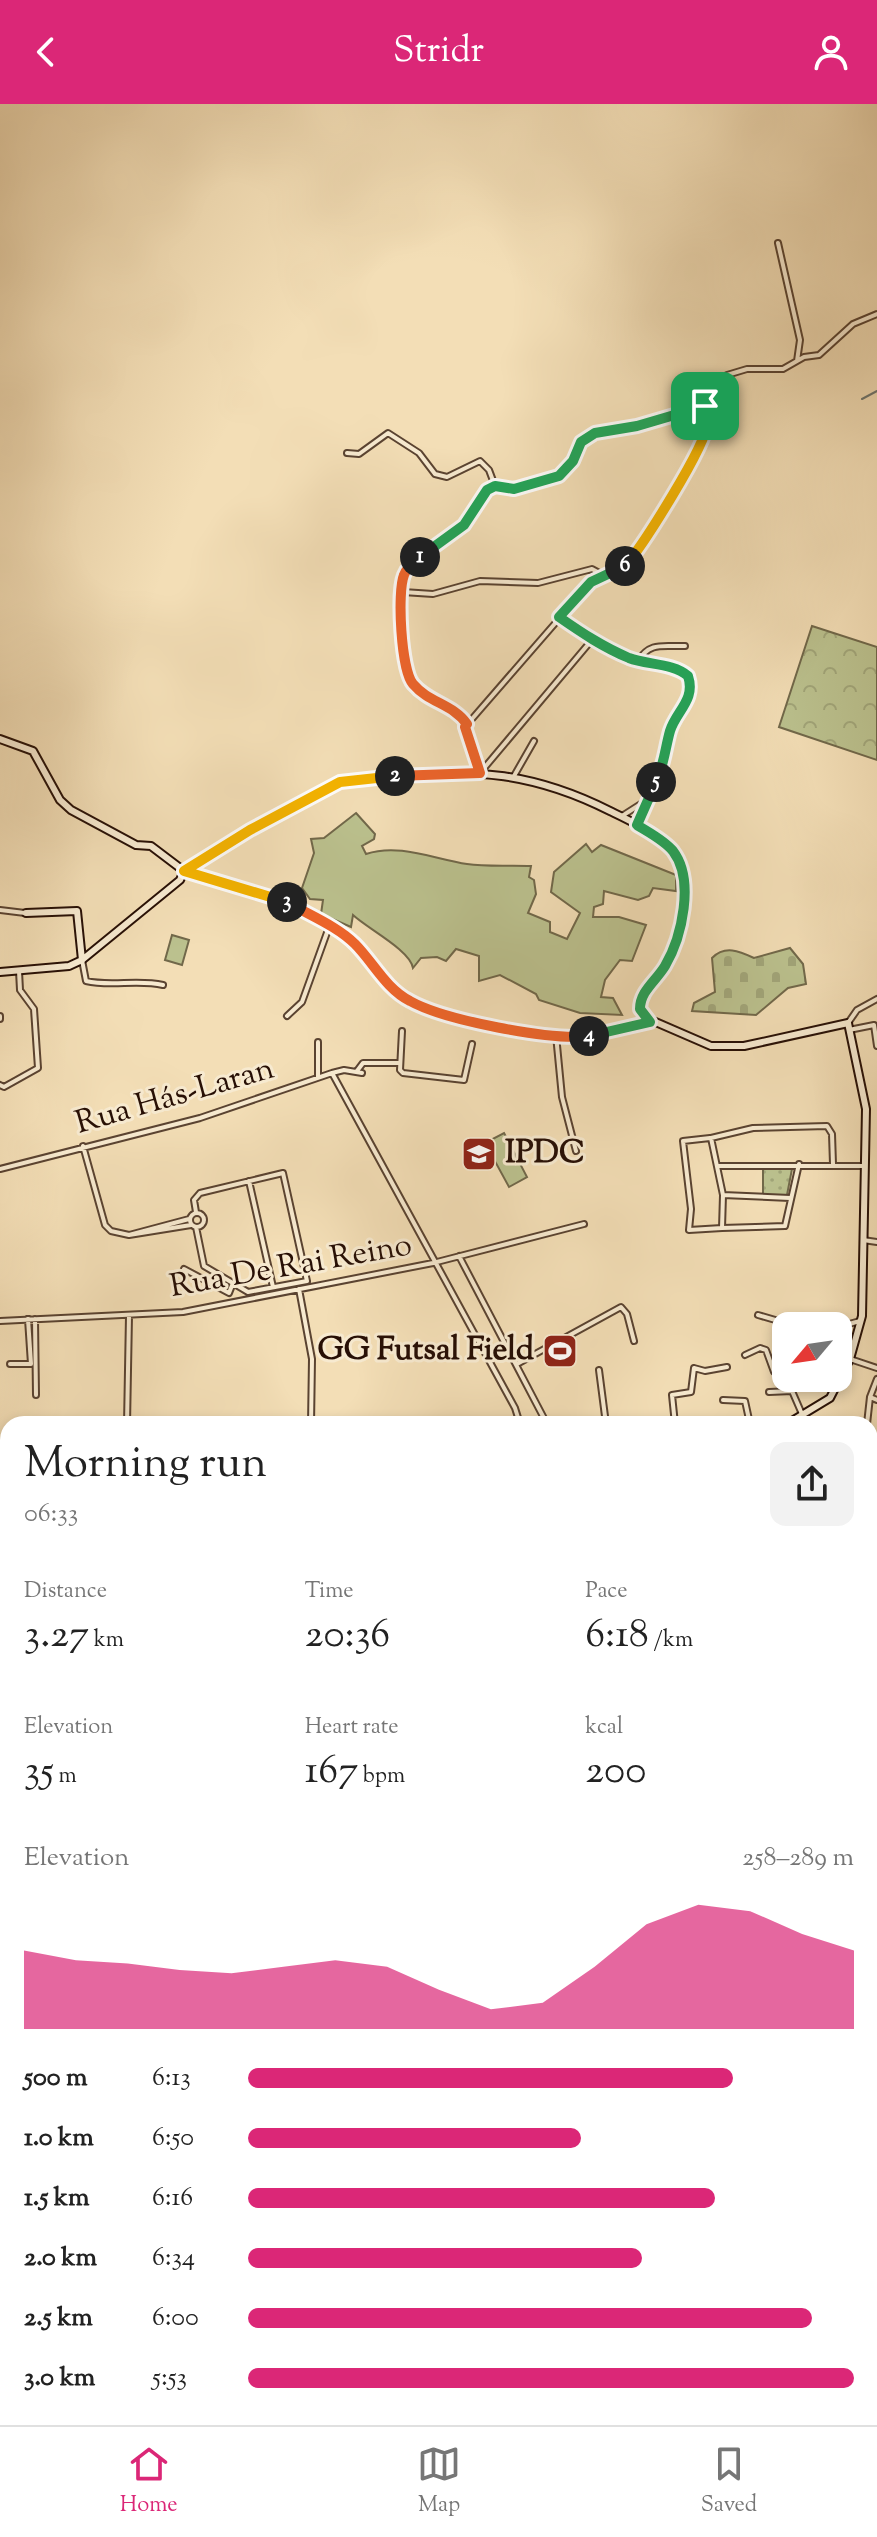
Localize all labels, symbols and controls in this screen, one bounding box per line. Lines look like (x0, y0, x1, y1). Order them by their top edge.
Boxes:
text: Stridr (393, 26, 484, 78)
icon: back (24, 30, 68, 74)
icon: person (809, 30, 853, 74)
pin (671, 372, 739, 440)
icon: arrive (683, 384, 727, 428)
pin: 1 (400, 537, 440, 577)
text: 1 (416, 541, 424, 573)
pin: 6 (605, 546, 645, 586)
text: 6 (620, 550, 630, 582)
pin: 2 (375, 756, 415, 796)
text: 2 (390, 760, 400, 792)
pin: 5 (636, 762, 676, 802)
text: 5 (652, 766, 660, 798)
pin: 3 (267, 882, 307, 922)
text: 3 (283, 886, 291, 918)
pin: 4 (569, 1016, 609, 1056)
text: 4 (583, 1020, 595, 1052)
street label: Rua Hás-Laran (70, 1047, 280, 1147)
place label: IPDC (505, 1131, 585, 1177)
school or university icon: IPDC (460, 1135, 498, 1173)
street label: Rua De Rai Reino (166, 1223, 416, 1311)
north arrow (772, 1312, 852, 1392)
map controls (772, 1312, 852, 1392)
place label: GG Futsal Field (318, 1328, 534, 1374)
sports icon: GG Futsal Field (541, 1332, 579, 1370)
text: Morning run (24, 1434, 267, 1497)
button: share (770, 1442, 854, 1526)
text: 06:33 (24, 1496, 78, 1533)
text: Distance (24, 1576, 107, 1608)
text: Time (305, 1576, 354, 1608)
text: Pace (585, 1576, 627, 1608)
text: 3.27 (24, 1608, 89, 1665)
text: 20:36 (305, 1608, 390, 1665)
text: 6:18 (585, 1608, 649, 1665)
text: km (89, 1625, 124, 1657)
text: /km (649, 1625, 693, 1657)
text: Elevation (24, 1712, 113, 1744)
text: Heart rate (305, 1712, 399, 1744)
text: kcal (585, 1712, 623, 1744)
text: 35 (24, 1744, 54, 1801)
text: 167 (305, 1744, 358, 1801)
text: 200 (585, 1744, 646, 1801)
text: m (54, 1761, 77, 1793)
text: bpm (358, 1761, 405, 1793)
text: Elevation (24, 1840, 129, 1877)
text: 258–289 m (742, 1840, 854, 1877)
text: 500 m (24, 2060, 87, 2097)
text: 6:13 (152, 2060, 191, 2097)
text: 1.0 km (24, 2120, 94, 2157)
text: 6:50 (152, 2120, 194, 2157)
text: 1.5 km (24, 2180, 90, 2217)
text: 6:16 (152, 2180, 193, 2217)
text: 2.0 km (24, 2240, 97, 2277)
text: 6:34 (152, 2240, 195, 2277)
text: 2.5 km (24, 2300, 93, 2337)
text: 6:00 (152, 2300, 199, 2337)
text: 3.0 km (24, 2360, 95, 2397)
text: 5:53 (152, 2360, 187, 2397)
tab: Home (120, 2442, 177, 2522)
tab: Map (417, 2442, 461, 2522)
tab: Saved (701, 2442, 757, 2522)

